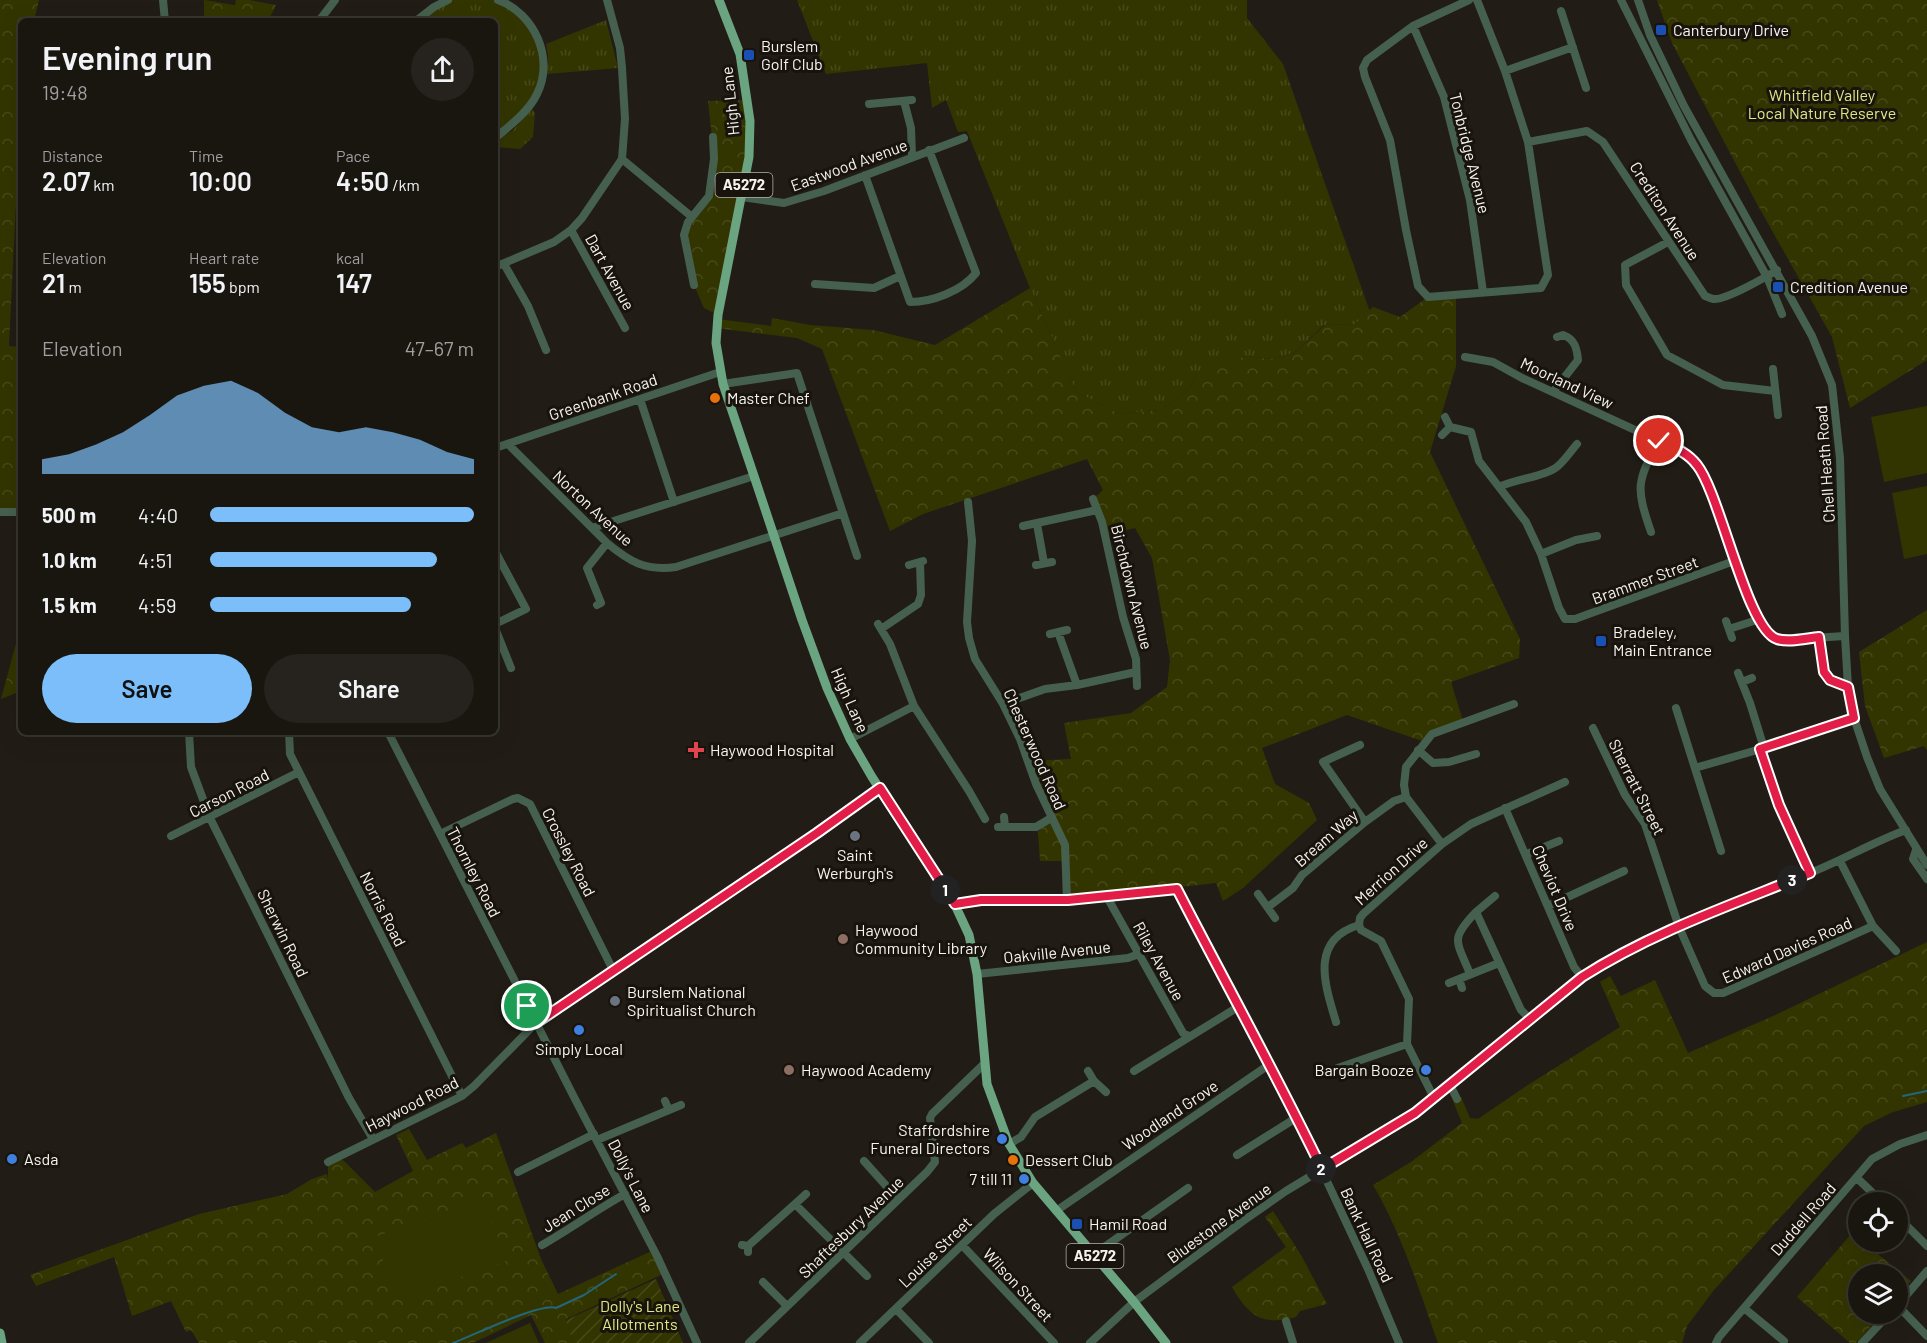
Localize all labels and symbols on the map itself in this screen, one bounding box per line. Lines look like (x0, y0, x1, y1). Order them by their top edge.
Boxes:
place label: Canterbury Drive (1673, 20, 1789, 39)
marker: Canterbury Drive (1654, 23, 1668, 37)
place label: Burslem Golf Club (761, 36, 823, 73)
marker: Burslem Golf Club (742, 48, 756, 62)
street label: High Lane (716, 66, 743, 136)
park label: Whitfield Valley Local Nature Reserve (1748, 85, 1896, 122)
street label: Tonbridge Avenue (1446, 91, 1495, 215)
street label: Eastwood Avenue (788, 135, 910, 194)
street label: Crediton Avenue (1626, 158, 1704, 264)
road number: A5272 (716, 173, 772, 197)
street label: Dart Avenue (582, 230, 639, 313)
place label: Credition Avenue (1790, 277, 1908, 296)
marker: Credition Avenue (1771, 280, 1785, 294)
street label: Moorland View (1518, 353, 1617, 413)
street label: Greenbank Road (546, 369, 660, 424)
place label: Master Chef (727, 388, 810, 407)
marker: Master Chef (708, 391, 722, 405)
street label: Chell Heath Road (1811, 405, 1838, 523)
pin (1633, 415, 1684, 466)
street label: Norton Avenue (549, 466, 637, 550)
street label: Birchdown Avenue (1108, 522, 1157, 651)
street label: Brammer Street (1589, 552, 1701, 608)
place label: Bradeley, Main Entrance (1613, 622, 1712, 659)
marker: Bradeley, Main Entrance (1594, 634, 1608, 648)
street label: High Lane (828, 664, 873, 735)
street label: Chesterwood Road (1000, 685, 1071, 812)
street label: Sherratt Street (1605, 736, 1670, 838)
place label: Haywood Hospital (710, 740, 834, 759)
marker: Haywood Hospital (687, 741, 705, 759)
street label: Carson Road (186, 764, 272, 821)
street label: Crossley Road (539, 804, 600, 899)
street label: Bream Way (1290, 805, 1362, 870)
street label: Thornley Road (444, 823, 505, 920)
marker: Saint Werburgh's (848, 829, 862, 843)
street label: Merrion Drive (1350, 833, 1431, 908)
street label: Cheviot Drive (1529, 842, 1582, 934)
place label: Saint Werburgh's (817, 845, 893, 882)
pin: 3 (1777, 865, 1807, 895)
street label: Norris Road (356, 868, 410, 949)
pin: 1 (930, 875, 960, 905)
street label: Sherwin Road (254, 886, 313, 980)
street label: Edward Davies Road (1719, 912, 1855, 987)
street label: Riley Avenue (1130, 918, 1189, 1004)
place label: Haywood Community Library (855, 920, 988, 957)
marker: Haywood Community Library (836, 932, 850, 946)
street label: Oakville Avenue (1002, 936, 1111, 967)
pin (501, 980, 552, 1031)
place label: Burslem National Spiritualist Church (627, 982, 756, 1019)
marker: Burslem National Spiritualist Church (608, 994, 622, 1008)
marker: Simply Local (572, 1023, 586, 1037)
place label: Simply Local (535, 1039, 623, 1058)
place label: Haywood Academy (801, 1060, 932, 1079)
place label: Bargain Booze (1314, 1060, 1414, 1079)
marker: Haywood Academy (782, 1063, 796, 1077)
marker: Bargain Booze (1419, 1063, 1433, 1077)
street label: Haywood Road (362, 1072, 461, 1135)
street label: Woodland Grove (1118, 1076, 1221, 1154)
place label: Staffordshire Funeral Directors (870, 1120, 990, 1157)
marker: Staffordshire Funeral Directors (995, 1132, 1009, 1146)
street label: Dolly's Lane (605, 1136, 658, 1216)
place label: Asda (24, 1149, 58, 1168)
place label: Dessert Club (1025, 1150, 1113, 1169)
marker: Asda (5, 1152, 19, 1166)
marker: Dessert Club (1006, 1153, 1020, 1167)
pin: 2 (1306, 1154, 1336, 1184)
place label: 7 till 11 (970, 1169, 1012, 1188)
street label: Shaftesbury Avenue (794, 1172, 907, 1282)
marker: 7 till 11 (1017, 1172, 1031, 1186)
street label: Duddell Road (1766, 1178, 1839, 1259)
street label: Jean Close (538, 1179, 613, 1236)
street label: Bluestone Avenue (1163, 1179, 1274, 1267)
street label: Bank Hall Road (1337, 1184, 1398, 1285)
street label: Louise Street (894, 1212, 975, 1291)
place label: Hamil Road (1089, 1214, 1167, 1233)
marker: Hamil Road (1070, 1217, 1084, 1231)
street label: Wilson Street (979, 1244, 1057, 1325)
road number: A5272 (1066, 1244, 1124, 1268)
park label: Dolly's Lane Allotments (600, 1296, 680, 1333)

